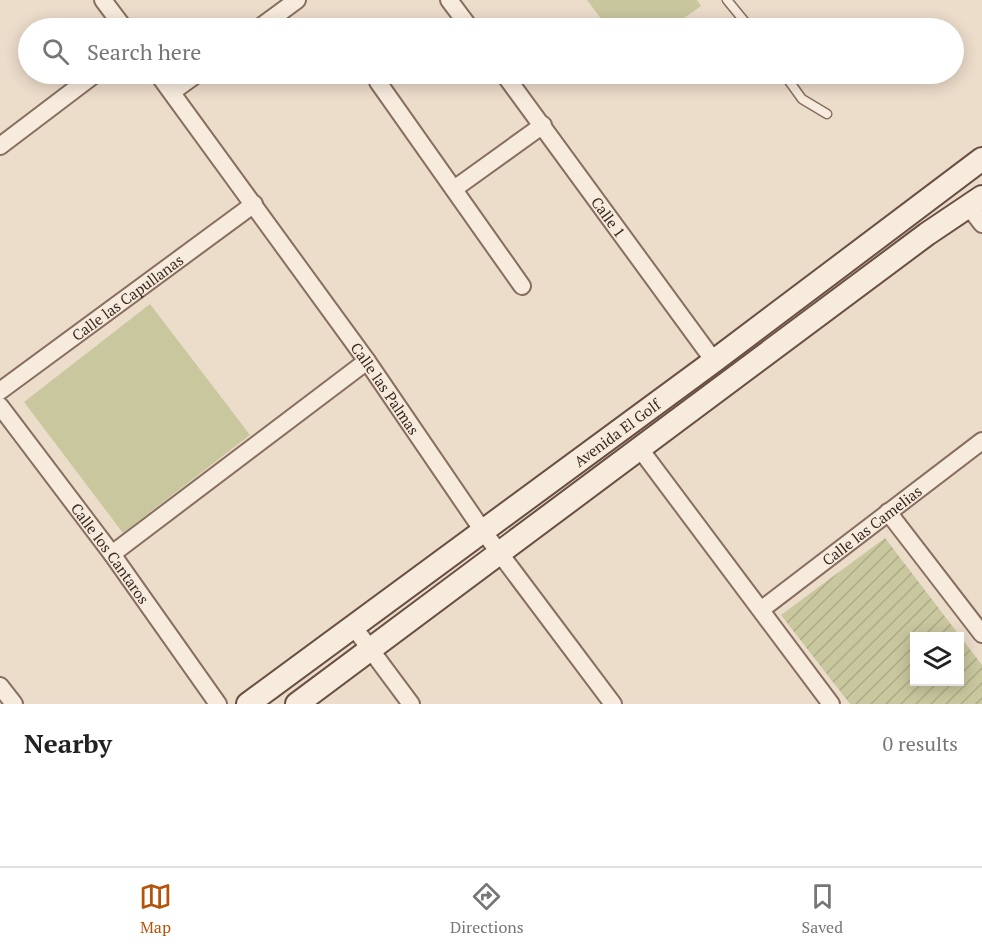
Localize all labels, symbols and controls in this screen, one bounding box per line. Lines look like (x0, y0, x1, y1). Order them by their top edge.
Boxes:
search box (18, 18, 964, 84)
icon: search (39, 35, 72, 68)
text: Search here (87, 37, 201, 66)
street label: Calle 1 (587, 193, 630, 241)
street label: Calle las Capullanas (67, 250, 187, 345)
street label: Calle las Palmas (347, 338, 424, 438)
street label: Avenida El Golf (570, 394, 665, 471)
street label: Calle las Camelias (818, 481, 926, 570)
street label: Calle los Cantaros (67, 499, 154, 608)
map controls (910, 632, 964, 686)
button: layers (910, 632, 964, 686)
text: Nearby (24, 726, 112, 760)
text: 0 results (883, 730, 958, 757)
tab: Map (139, 880, 172, 938)
tab: Directions (450, 880, 524, 938)
tab: Saved (802, 880, 843, 938)

